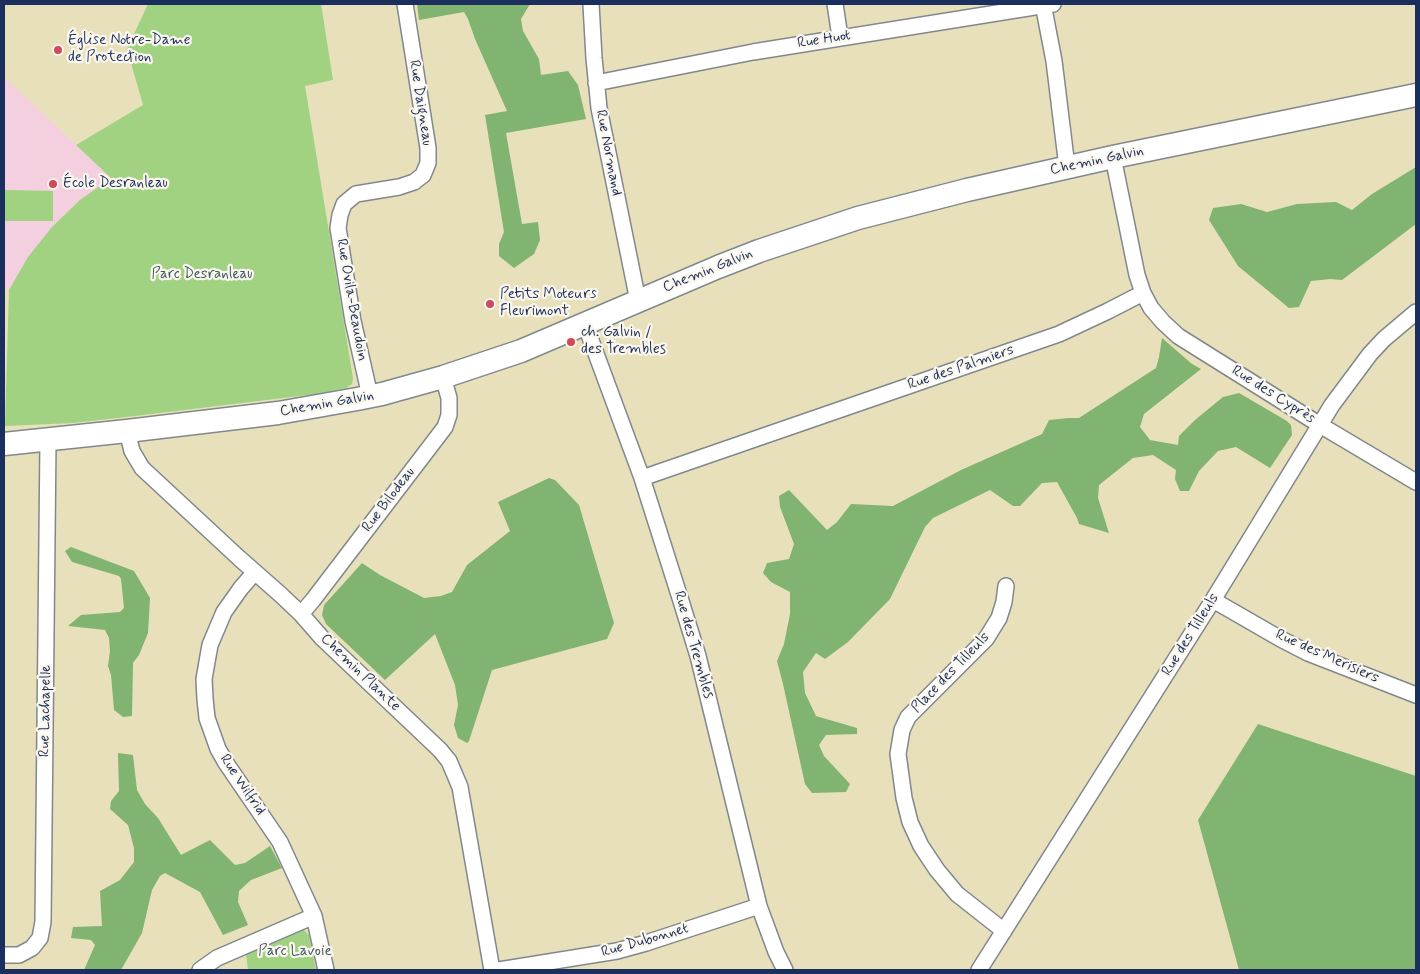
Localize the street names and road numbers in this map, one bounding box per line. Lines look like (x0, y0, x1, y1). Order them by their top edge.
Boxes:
street label: Rue Huot (796, 27, 852, 53)
street label: Rue Daigneau (404, 59, 436, 147)
street label: Rue Normand (591, 109, 625, 197)
street label: Chemin Galvin (1049, 142, 1145, 180)
street label: Rue Ovila-Beaudoin (331, 237, 371, 363)
street label: Chemin Galvin (660, 245, 756, 297)
street label: Rue des Palmiers (906, 341, 1016, 395)
street label: Rue des Cyprès (1228, 362, 1318, 428)
street label: Chemin Galvin (279, 387, 375, 421)
street label: Rue Bilodeau (359, 464, 419, 536)
street label: Rue des Trembles (669, 589, 717, 701)
street label: Rue des Tilleuls (1158, 590, 1224, 680)
street label: Rue des Merisiers (1272, 626, 1382, 688)
street label: Place des Tilleuls (908, 629, 994, 717)
street label: Chemin Plante (316, 630, 404, 716)
street label: Rue Lachapelle (36, 665, 56, 757)
street label: Rue Wilfrid (215, 751, 269, 819)
street label: Rue Dubonnet (599, 920, 691, 962)

